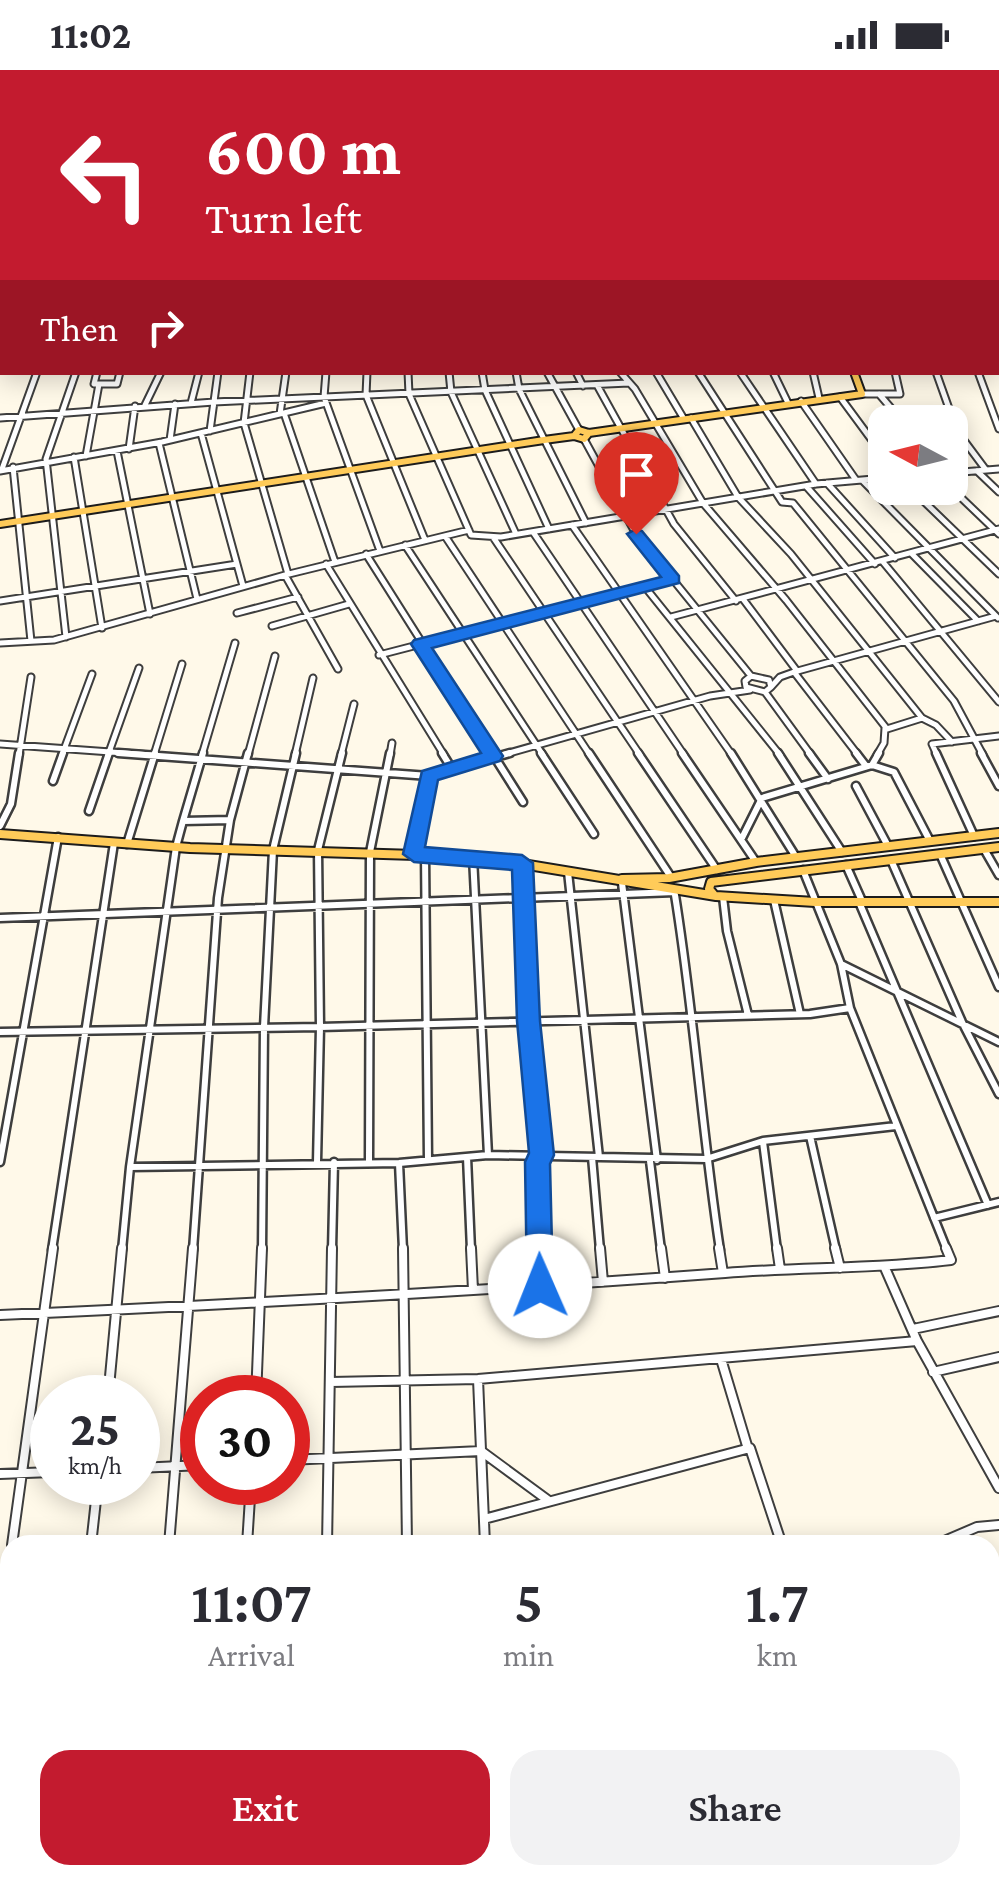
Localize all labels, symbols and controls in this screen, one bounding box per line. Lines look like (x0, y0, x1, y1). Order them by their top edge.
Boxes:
text: 11:02 (50, 14, 131, 56)
icon: left (40, 110, 170, 240)
text: 600 m (205, 111, 401, 189)
text: Turn left (205, 193, 362, 243)
icon: right (138, 300, 193, 355)
text: Then (40, 307, 118, 349)
north arrow (868, 405, 968, 505)
map controls (868, 405, 968, 505)
pin (594, 432, 679, 535)
icon: arrive (609, 447, 664, 502)
position arrow (488, 1234, 592, 1338)
speed limit sign: 30 (180, 1375, 310, 1505)
text: 25 (70, 1400, 120, 1456)
text: km/h (68, 1452, 122, 1479)
text: 11:07 (191, 1568, 312, 1635)
text: 5 (514, 1568, 543, 1635)
text: 1.7 (745, 1568, 809, 1635)
text: Arrival (208, 1637, 295, 1673)
text: min (503, 1637, 554, 1673)
text: km (757, 1637, 798, 1673)
button: Exit (40, 1750, 490, 1865)
button: Share (510, 1750, 960, 1865)

